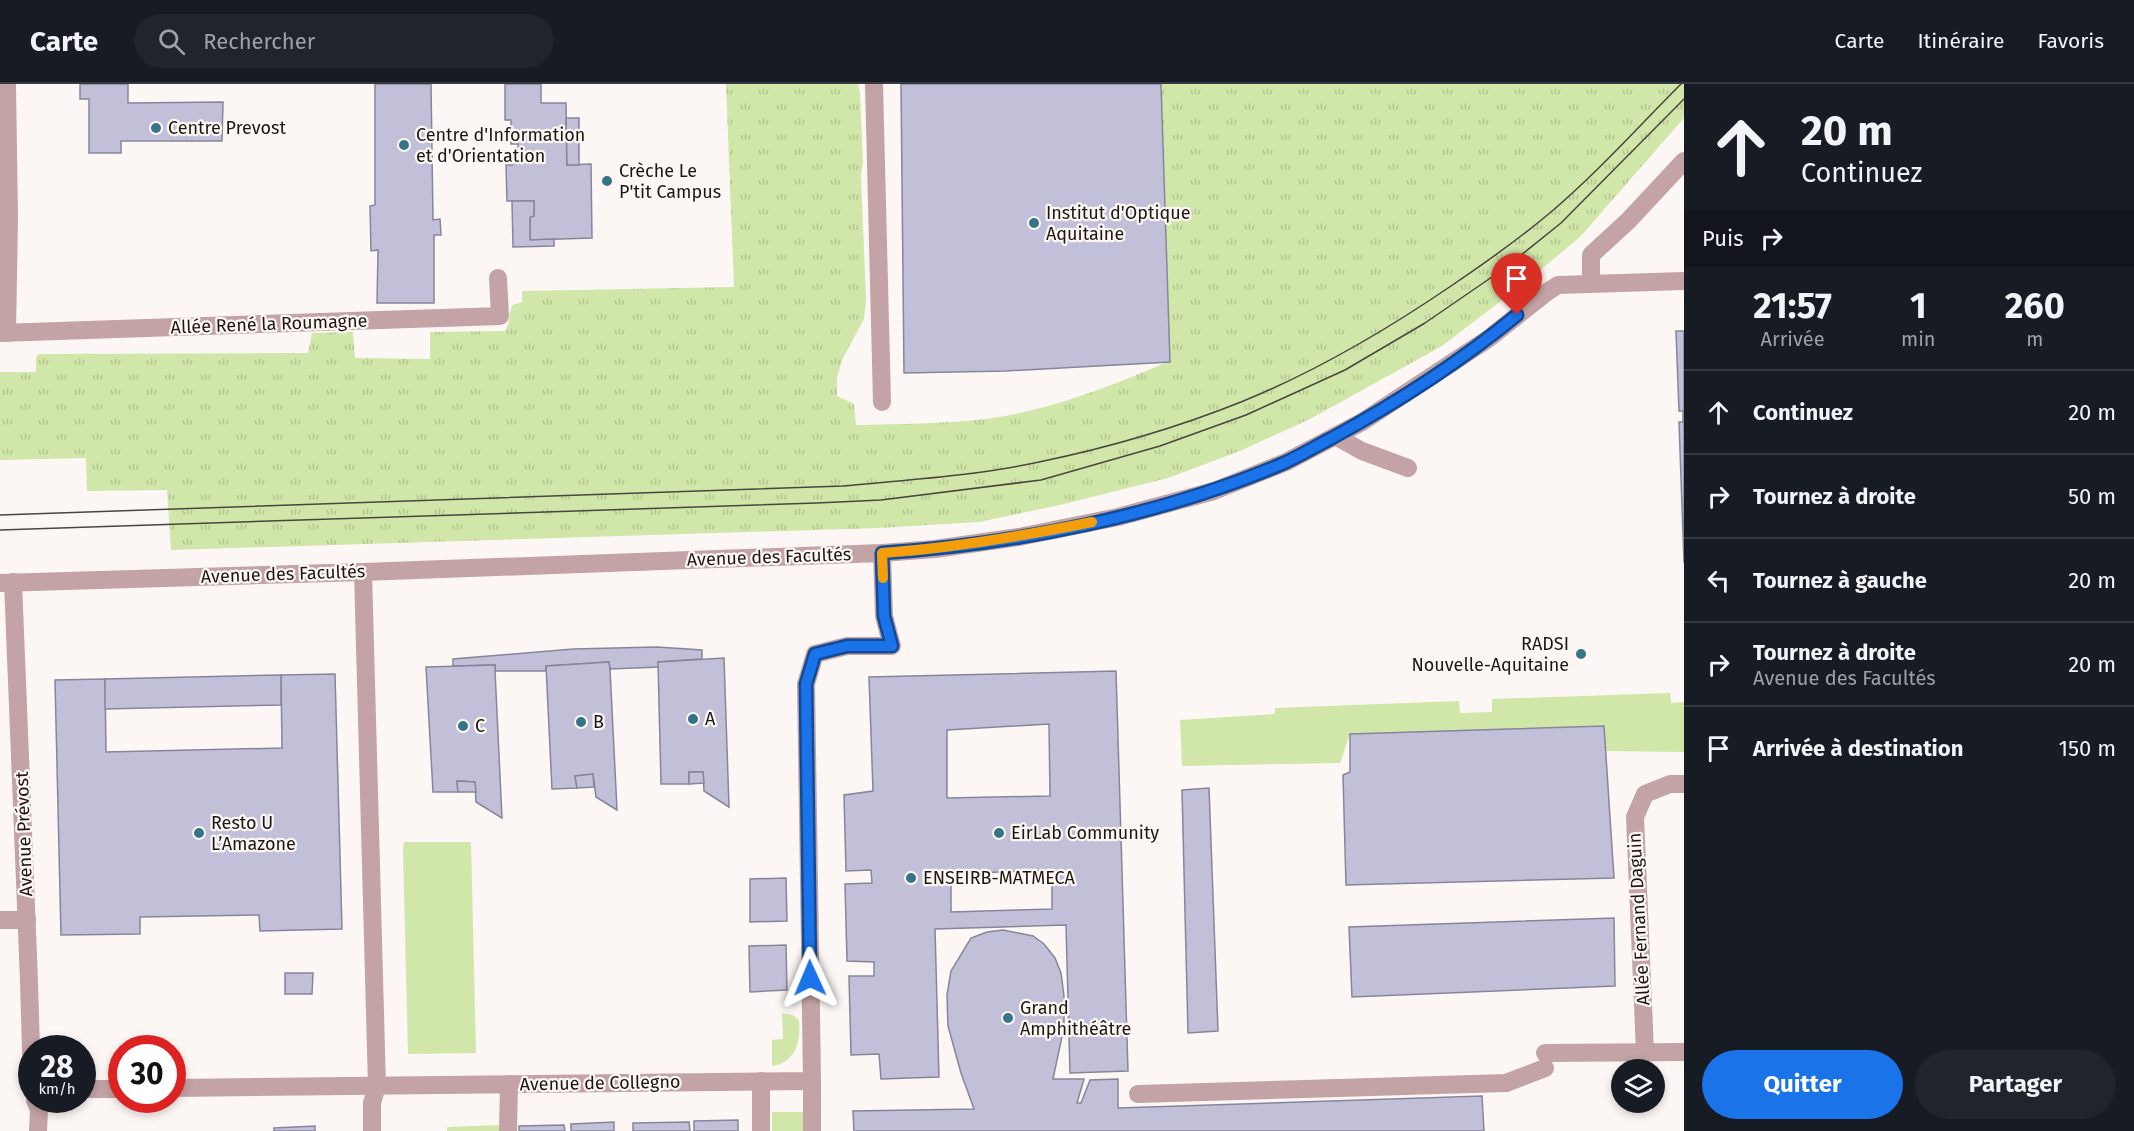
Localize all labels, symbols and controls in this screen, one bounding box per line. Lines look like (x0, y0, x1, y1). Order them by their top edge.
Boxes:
search box (134, 14, 554, 68)
text: Carte (30, 25, 98, 58)
icon: search (155, 25, 188, 58)
text: Rechercher (203, 28, 315, 55)
text: Carte (1835, 28, 1884, 54)
text: Itinéraire (1917, 28, 2004, 54)
text: Favoris (2037, 28, 2104, 54)
text: 20 m (1801, 106, 1893, 156)
icon: ahead (1702, 108, 1780, 186)
place label: Centre Prevost (168, 117, 287, 139)
marker: Centre Prevost (149, 121, 163, 135)
place label: Centre d'Information et d'Orientation (416, 124, 585, 167)
marker: Centre d'Information et d'Orientation (397, 138, 411, 152)
text: Continuez (1801, 157, 1922, 189)
place label: Crèche Le P'tit Campus (619, 160, 721, 203)
marker: Crèche Le P'tit Campus (600, 174, 614, 188)
place label: Institut d'Optique Aquitaine (1046, 202, 1191, 245)
marker: Institut d'Optique Aquitaine (1027, 216, 1041, 230)
icon: right (1755, 222, 1788, 255)
text: Puis (1702, 225, 1743, 252)
pin (1491, 253, 1542, 315)
icon: arrive (1500, 262, 1533, 295)
text: 21:57 (1753, 284, 1832, 328)
text: 1 (1910, 284, 1927, 328)
text: 260 (2005, 284, 2065, 328)
street label: Allée René la Roumagne (170, 310, 368, 338)
text: Arrivée (1760, 327, 1825, 351)
text: min (1901, 327, 1936, 351)
text: m (2026, 327, 2043, 351)
icon: ahead (1702, 396, 1735, 429)
text: Continuez (1753, 399, 1853, 426)
text: 20 m (2068, 399, 2116, 426)
icon: right (1702, 480, 1735, 513)
text: Tournez à droite (1753, 483, 1916, 510)
text: 50 m (2068, 483, 2116, 510)
street label: Avenue des Facultés (686, 543, 852, 571)
street label: Avenue des Facultés (200, 560, 366, 588)
icon: left (1702, 564, 1735, 597)
text: Tournez à gauche (1753, 567, 1927, 594)
text: 20 m (2068, 567, 2116, 594)
place label: RADSI Nouvelle-Aquitaine (1412, 633, 1569, 676)
text: Tournez à droite (1753, 639, 1916, 666)
marker: RADSI Nouvelle-Aquitaine (1574, 647, 1588, 661)
icon: right (1702, 648, 1735, 681)
text: 20 m (2068, 651, 2116, 678)
text: Avenue des Facultés (1753, 666, 1936, 690)
place label: A (705, 708, 716, 730)
place label: B (593, 711, 604, 733)
marker: A (686, 712, 700, 726)
place label: C (475, 715, 485, 737)
marker: B (574, 715, 588, 729)
marker: C (456, 719, 470, 733)
icon: arrive (1702, 732, 1735, 765)
text: Arrivée à destination (1753, 735, 1963, 762)
text: 150 m (2058, 735, 2116, 762)
street label: Avenue Prévost (11, 771, 37, 897)
place label: Resto U L’Amazone (211, 812, 296, 855)
place label: EirLab Community (1011, 822, 1159, 844)
marker: Resto U L’Amazone (192, 826, 206, 840)
marker: EirLab Community (992, 826, 1006, 840)
street label: Allée Fernand Daguin (1623, 832, 1655, 1006)
place label: ENSEIRB-MATMECA (923, 867, 1076, 889)
marker: ENSEIRB-MATMECA (904, 871, 918, 885)
position arrow (778, 946, 842, 1010)
place label: Grand Amphithéâtre (1020, 997, 1131, 1040)
marker: Grand Amphithéâtre (1001, 1011, 1015, 1025)
speed limit sign: 30 (108, 1035, 186, 1113)
text: 28 (41, 1049, 73, 1085)
button: Quitter (1702, 1050, 1903, 1119)
button: Partager (1915, 1050, 2116, 1119)
map controls (1611, 1059, 1665, 1113)
button: layers (1611, 1059, 1665, 1113)
street label: Avenue de Collegno (519, 1071, 681, 1095)
text: km/h (38, 1080, 76, 1098)

